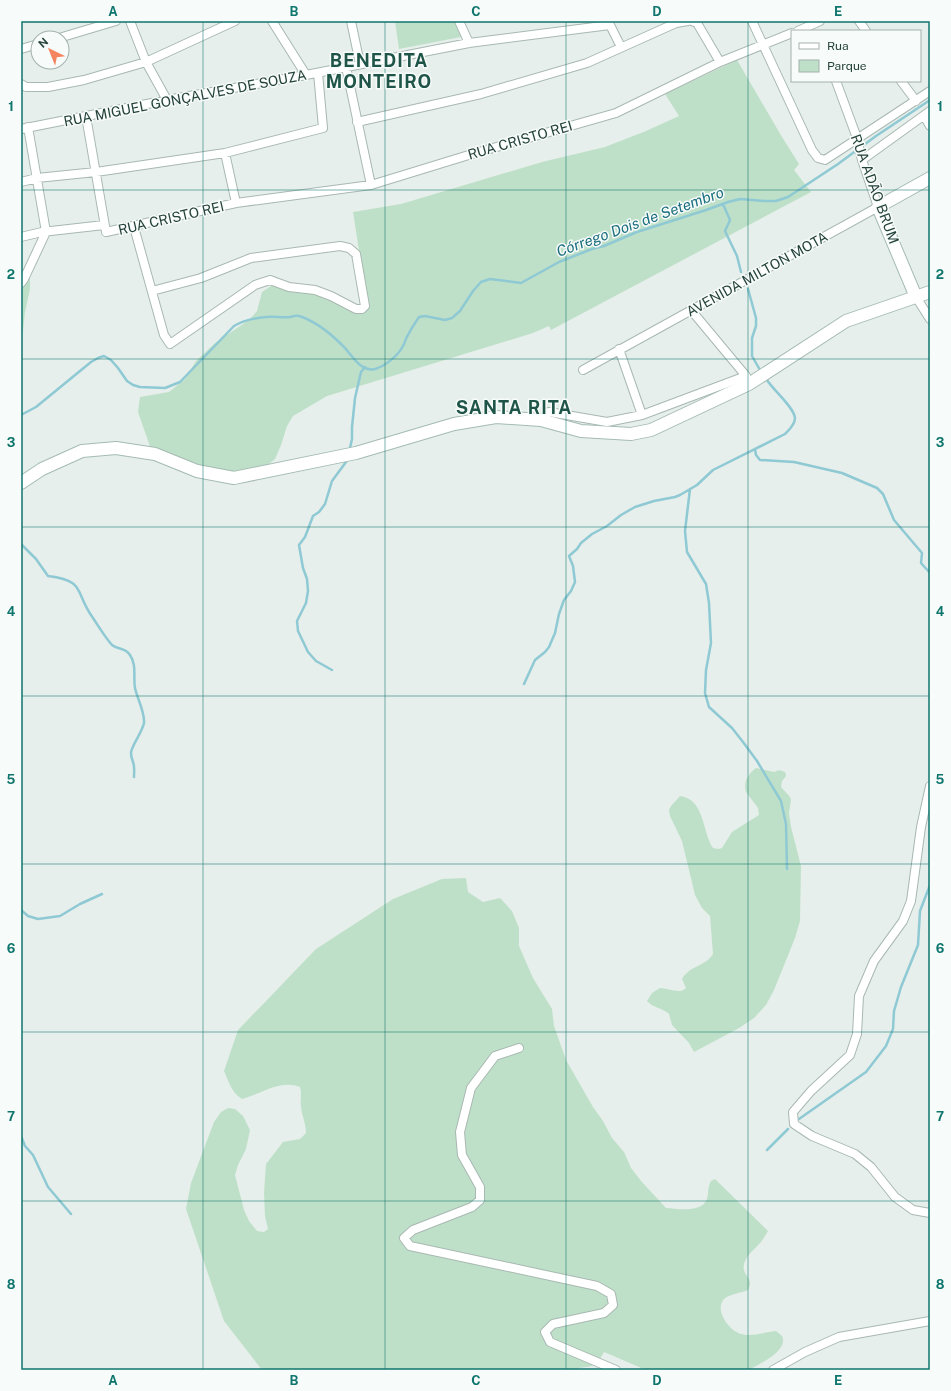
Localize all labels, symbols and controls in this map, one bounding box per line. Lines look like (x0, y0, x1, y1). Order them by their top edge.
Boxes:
text: A (108, 4, 118, 19)
text: B (290, 4, 299, 19)
text: C (471, 4, 481, 19)
text: D (652, 4, 662, 19)
text: E (834, 4, 842, 19)
north arrow (30, 30, 70, 70)
legend (791, 30, 921, 82)
text: N (36, 35, 50, 50)
text: Rua (827, 39, 849, 53)
district label: BENEDITA MONTEIRO (326, 50, 432, 92)
text: Parque (827, 59, 867, 73)
street label: RUA MIGUEL GONÇALVES DE SOUZA (62, 67, 308, 129)
text: 1 (8, 99, 14, 114)
text: 1 (937, 99, 943, 114)
street label: RUA CRISTO REI (466, 117, 574, 163)
street label: RUA ADÃO BRUM (848, 132, 903, 246)
water label: Córrego Dois de Setembro (554, 183, 726, 260)
street label: RUA CRISTO REI (116, 198, 226, 238)
street label: AVENIDA MILTON MOTA (684, 228, 831, 320)
text: 2 (7, 267, 15, 282)
text: 2 (936, 267, 944, 282)
district label: SANTA RITA (456, 397, 572, 418)
text: 3 (7, 435, 16, 450)
text: 3 (936, 435, 945, 450)
text: 4 (7, 604, 16, 619)
text: 4 (936, 604, 945, 619)
text: 5 (7, 772, 16, 787)
text: 5 (936, 772, 945, 787)
text: 6 (7, 941, 16, 956)
text: 6 (936, 941, 945, 956)
text: 7 (7, 1109, 15, 1124)
text: 7 (936, 1109, 944, 1124)
text: 8 (7, 1277, 16, 1292)
text: 8 (936, 1277, 945, 1292)
text: A (108, 1373, 118, 1388)
text: B (290, 1373, 299, 1388)
text: C (471, 1373, 481, 1388)
text: D (652, 1373, 662, 1388)
text: E (834, 1373, 842, 1388)

